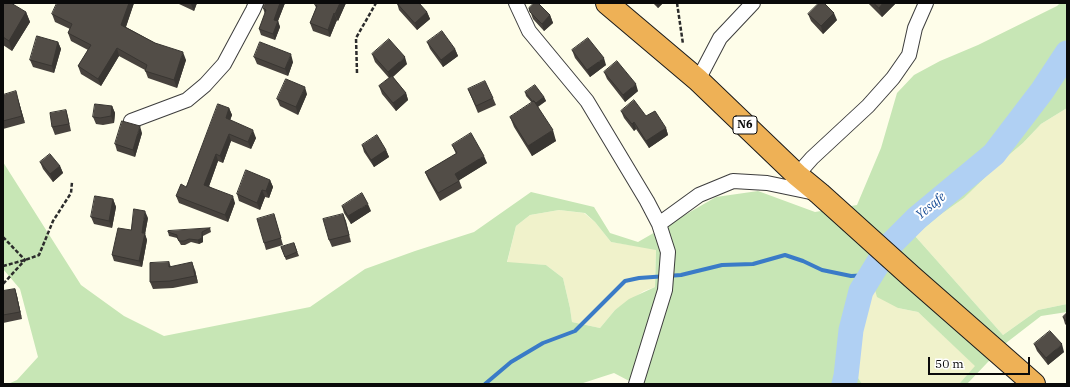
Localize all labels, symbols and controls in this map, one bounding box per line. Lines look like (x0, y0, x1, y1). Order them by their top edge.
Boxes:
road number: N6 (733, 116, 757, 134)
water label: Yesafe (913, 189, 949, 223)
scale bar (930, 349, 1032, 375)
text: 50 m (935, 356, 964, 371)

